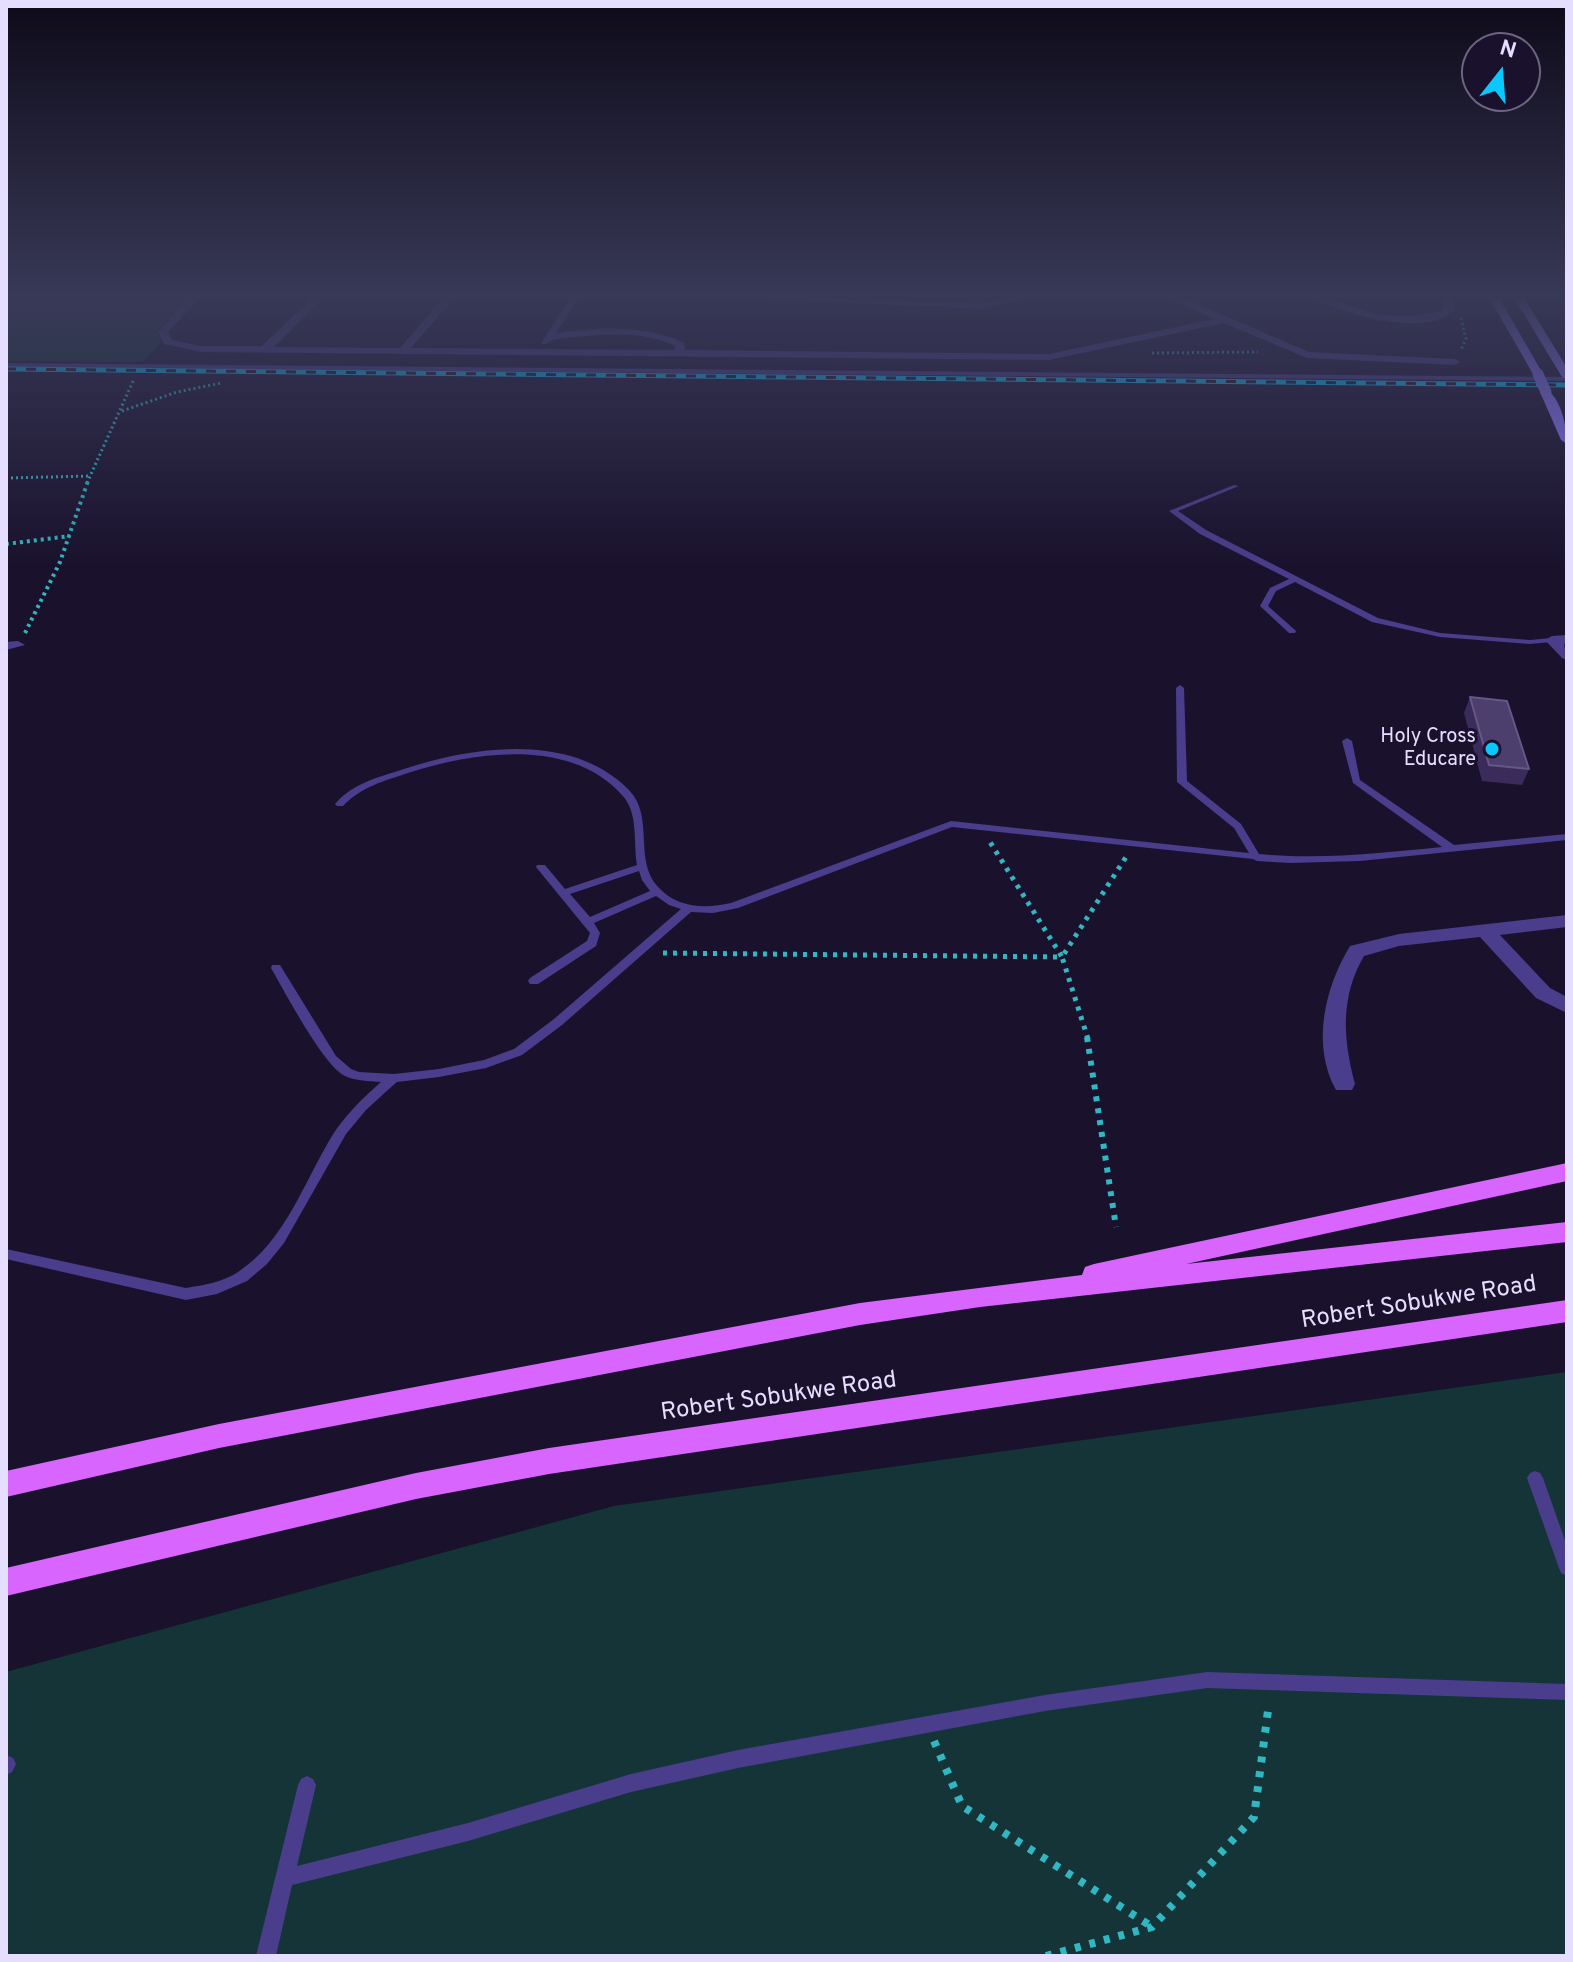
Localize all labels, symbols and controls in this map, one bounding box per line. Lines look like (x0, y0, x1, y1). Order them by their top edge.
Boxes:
north arrow (1461, 32, 1541, 112)
text: N (1496, 35, 1519, 66)
place label: Holy Cross Educare (1380, 726, 1476, 773)
marker: Holy Cross Educare (1483, 740, 1501, 758)
street label: Robert Sobukwe Road (1299, 1271, 1539, 1337)
street label: Robert Sobukwe Road (659, 1367, 899, 1429)

